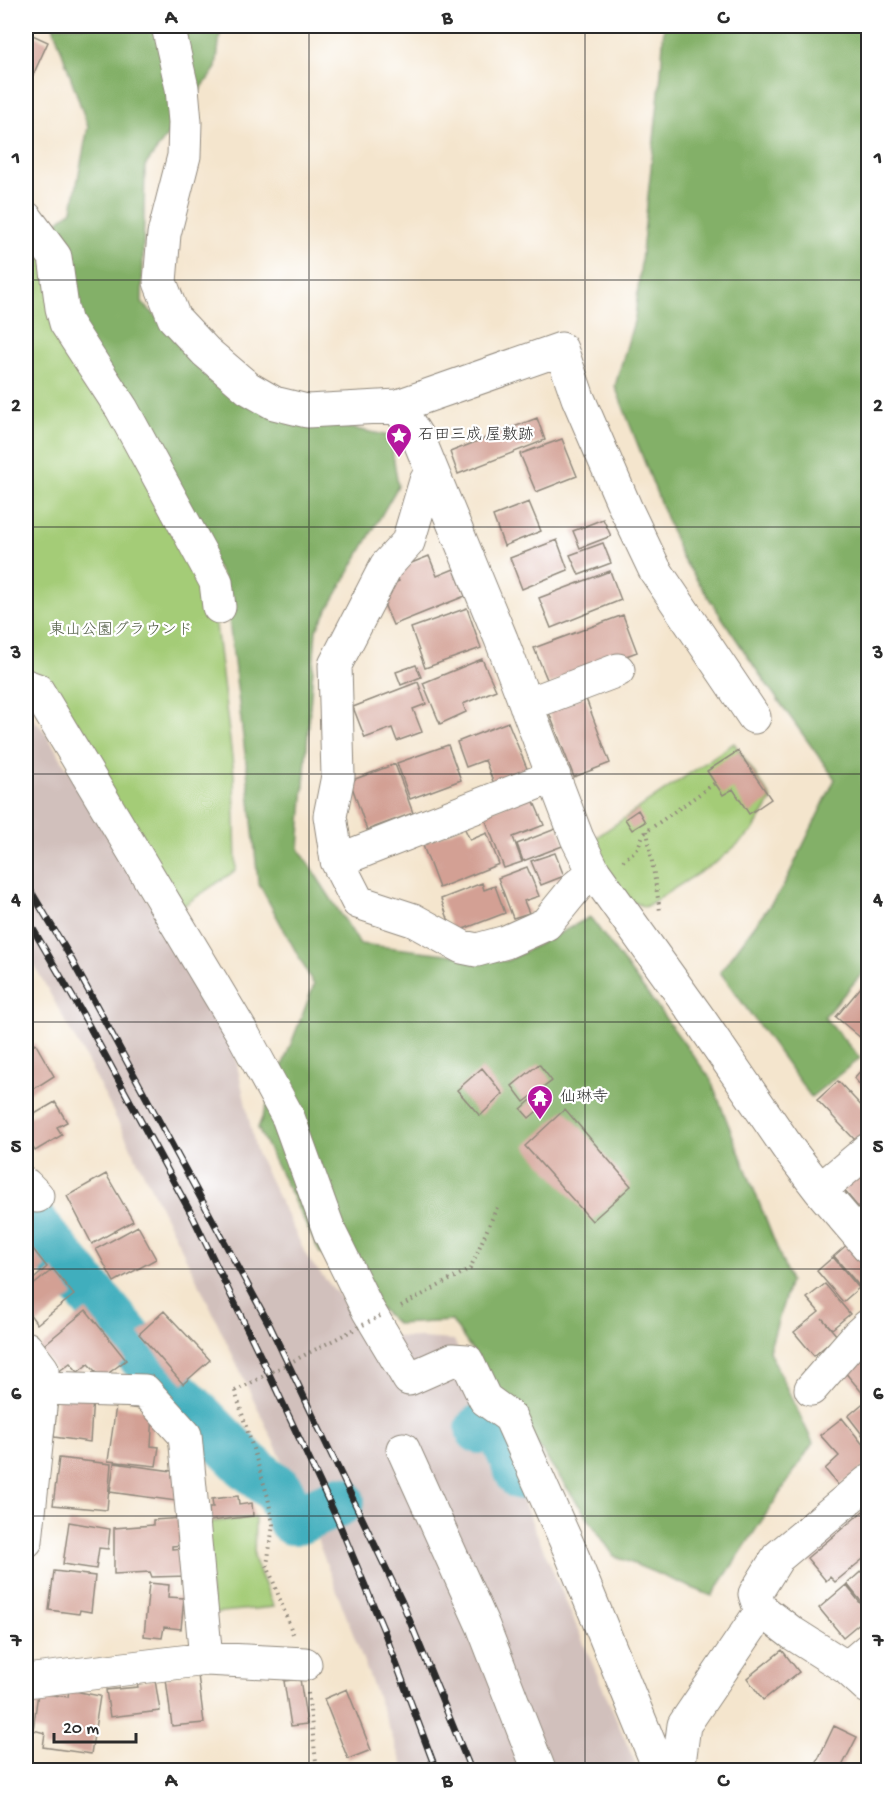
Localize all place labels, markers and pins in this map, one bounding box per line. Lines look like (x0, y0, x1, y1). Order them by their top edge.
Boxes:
place icon: 石田三成 屋敷跡 (384, 421, 414, 459)
place label: 石田三成 屋敷跡 (418, 426, 534, 446)
temple icon: 仙琳寺 (525, 1083, 555, 1121)
place label: 仙琳寺 (560, 1088, 608, 1108)

